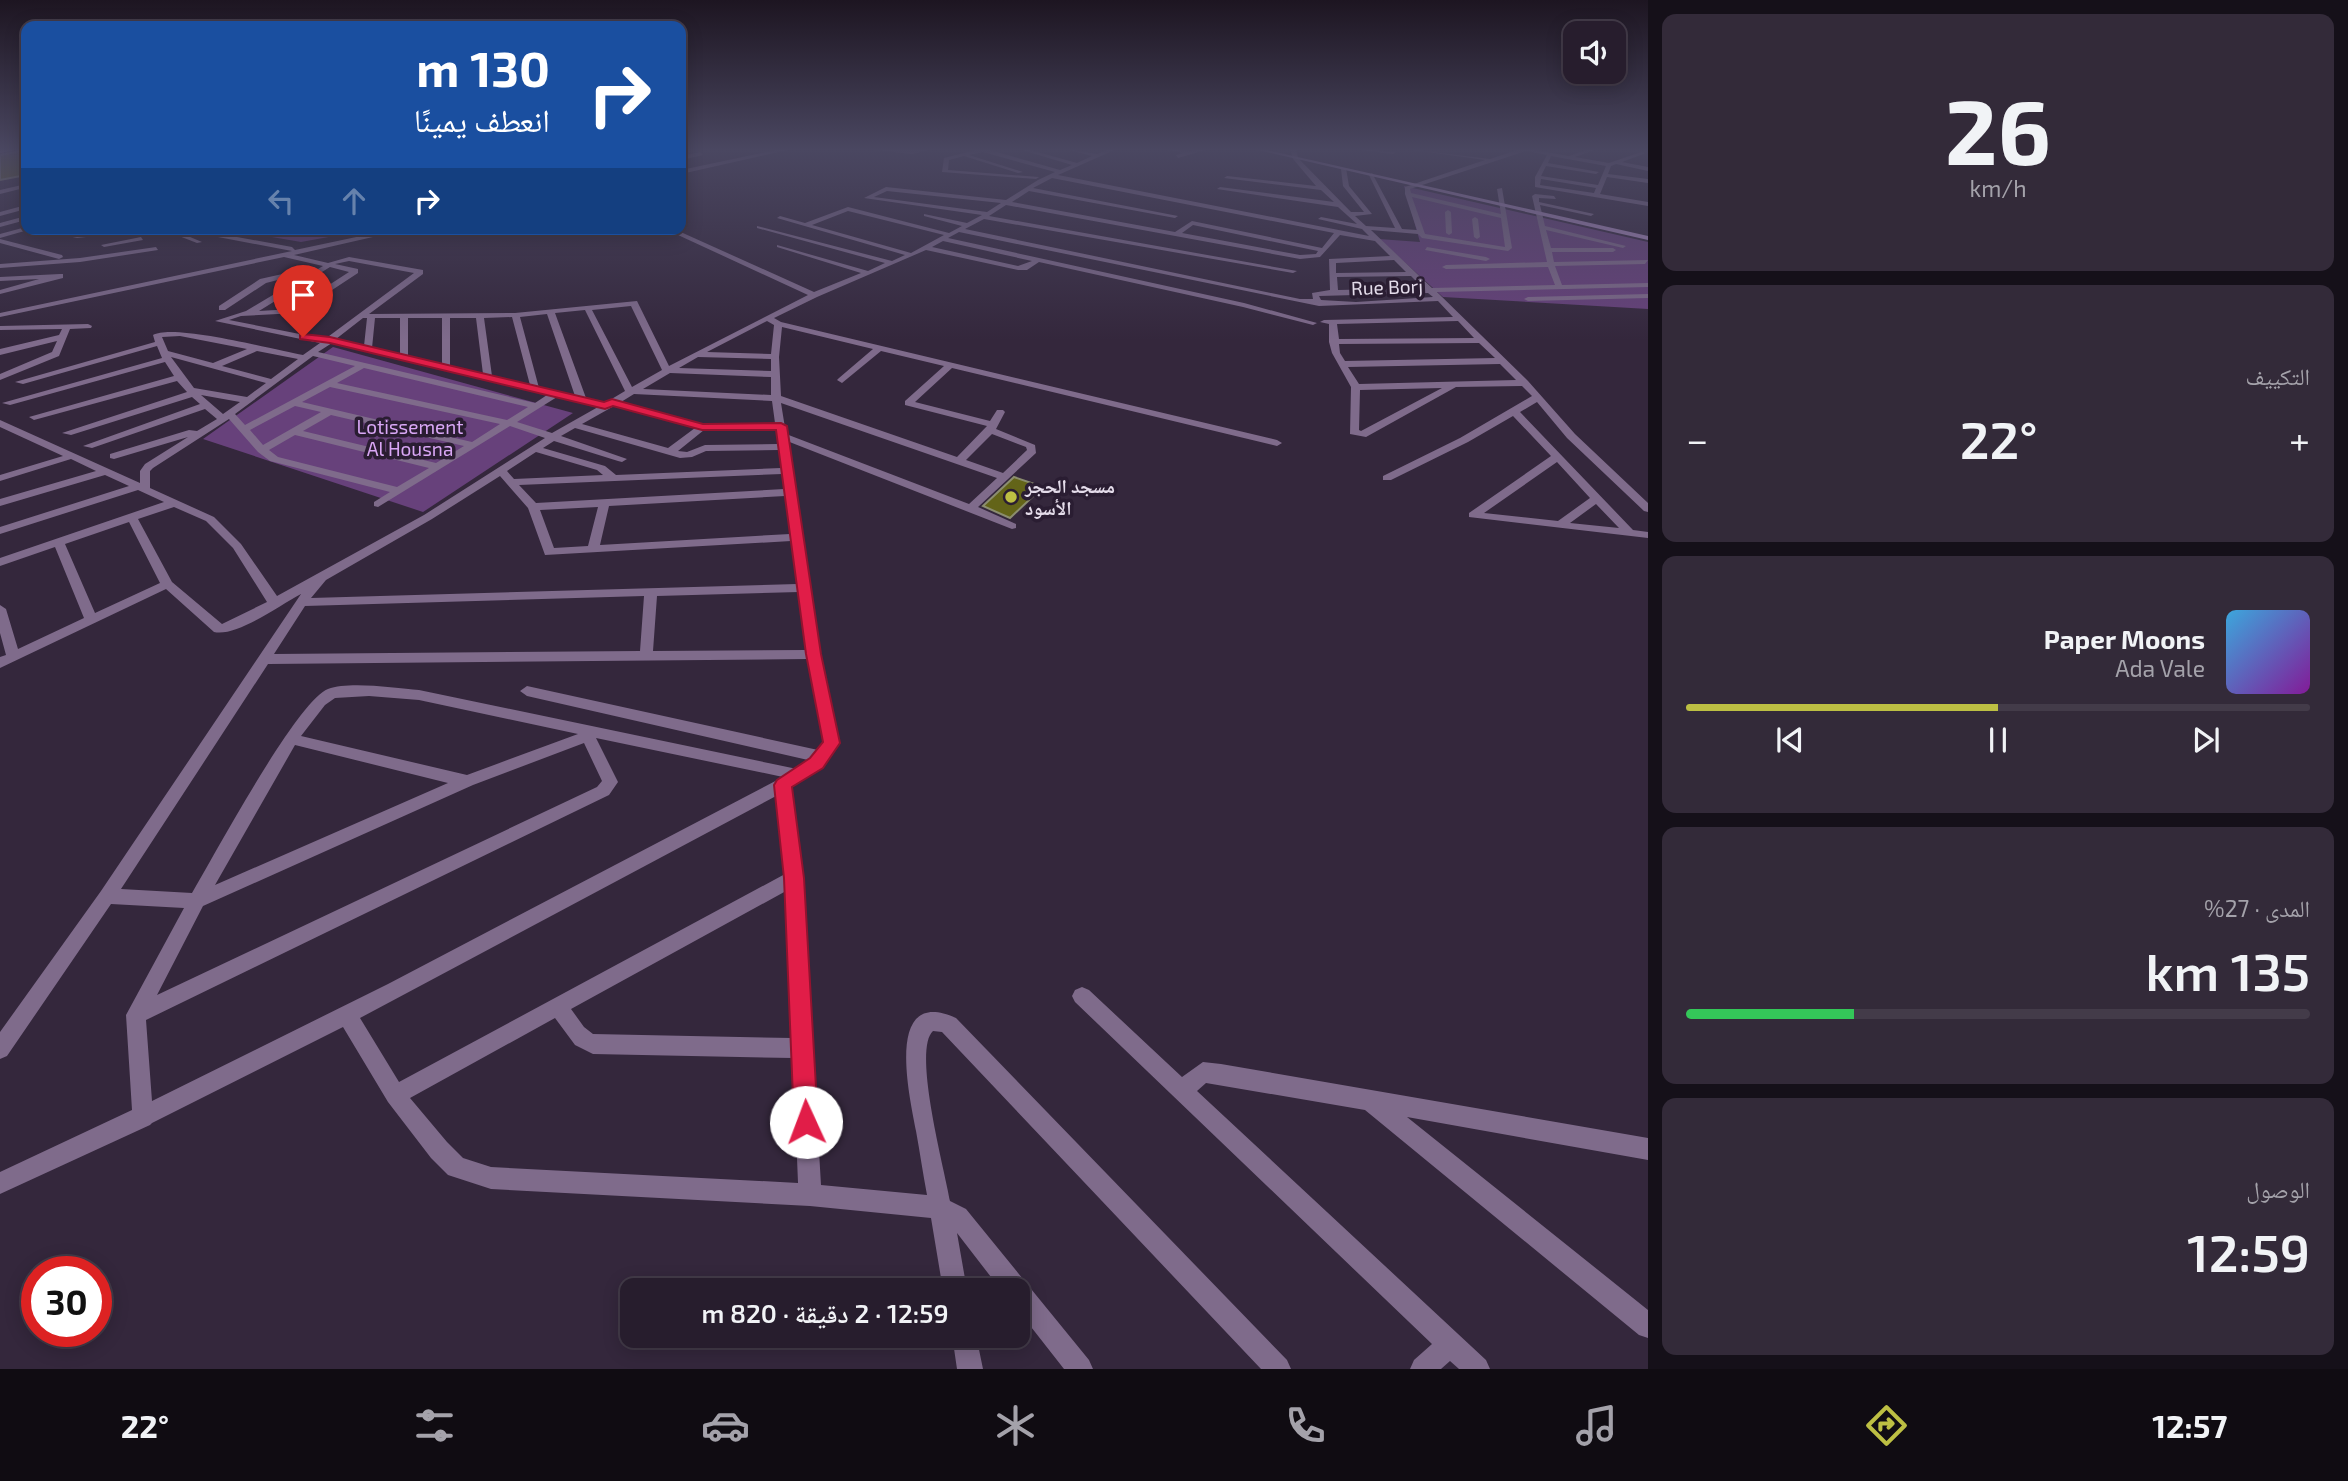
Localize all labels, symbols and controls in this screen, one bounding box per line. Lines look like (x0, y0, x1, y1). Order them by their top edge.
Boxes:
map controls (1563, 21, 1626, 84)
button: sound (1563, 21, 1626, 84)
text: 130 m (416, 38, 550, 97)
icon: right (574, 49, 665, 140)
text: 26 (1945, 74, 2051, 183)
text: انعطف يمينًا (414, 100, 550, 138)
text: km/h (1969, 174, 2027, 202)
icon: left (262, 182, 300, 220)
icon: ahead (335, 182, 373, 220)
icon: right (408, 182, 446, 220)
pin (273, 265, 333, 337)
street label: Rue Borj (1351, 274, 1423, 299)
icon: arrive (284, 276, 322, 314)
text: التكييف (2245, 362, 2310, 390)
text: 22° (1960, 407, 2038, 469)
park label: Lotissement Al Housna (356, 415, 464, 460)
text: − (1686, 416, 1708, 462)
text: + (2289, 416, 2310, 462)
place label: مسجد الحجر الأسود (1024, 474, 1115, 519)
marker: مسجد الحجر الأسود (1003, 489, 1019, 505)
text: Paper Moons (2044, 623, 2205, 654)
text: Ada Vale (2115, 654, 2205, 682)
icon: previous (1771, 721, 1809, 759)
icon: pause (1979, 721, 2017, 759)
icon: next (2187, 721, 2225, 759)
text: المدى · 27% (2204, 894, 2310, 922)
text: 135 km (2146, 939, 2310, 1001)
position arrow (769, 1085, 843, 1159)
text: الوصول (2246, 1175, 2310, 1203)
text: 12:59 (2187, 1220, 2310, 1282)
speed limit sign: 30 (21, 1256, 112, 1347)
text: 12:59 · 2 دقيقة · 820 m (701, 1297, 949, 1328)
icon: filters (410, 1401, 459, 1450)
icon: car (701, 1401, 750, 1450)
icon: climate (991, 1401, 1040, 1450)
icon: phone (1281, 1401, 1330, 1450)
icon: music (1572, 1401, 1621, 1450)
icon: directions (1862, 1401, 1911, 1450)
text: 22° (121, 1406, 169, 1444)
text: 12:57 (2152, 1406, 2227, 1444)

